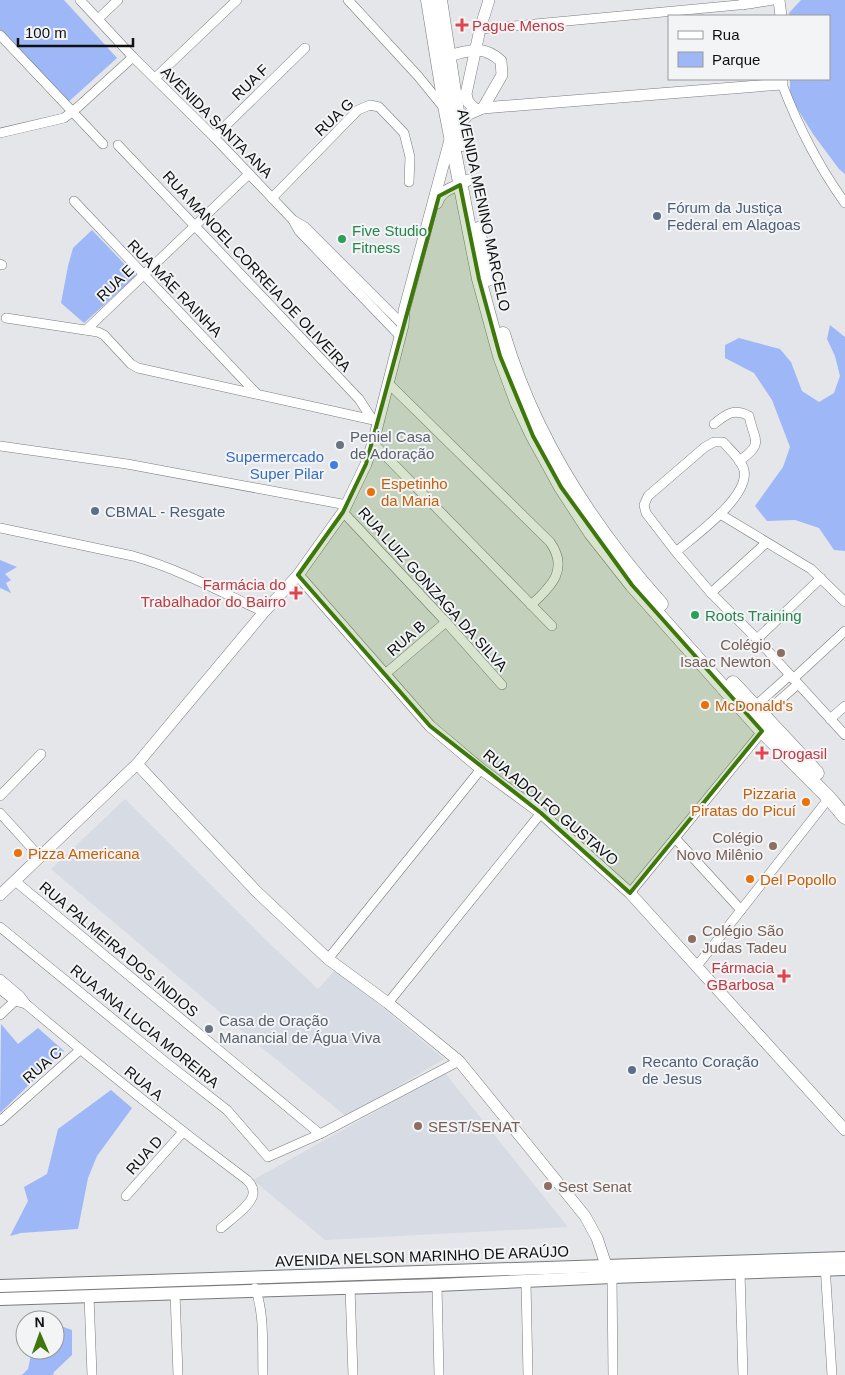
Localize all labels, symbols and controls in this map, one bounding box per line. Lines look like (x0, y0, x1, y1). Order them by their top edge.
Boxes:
scale bar (18, 15, 132, 47)
legend (668, 15, 830, 80)
place label: Pague Menos (472, 17, 565, 34)
marker: Pague Menos (456, 19, 468, 31)
text: 100 m (25, 24, 67, 41)
text: Rua (712, 26, 740, 43)
text: Parque (712, 51, 760, 68)
street label: RUA F (228, 61, 272, 103)
street label: AVENIDA SANTA ANA (158, 63, 276, 181)
street label: RUA G (311, 95, 357, 139)
street label: AVENIDA MENINO MARCELO (454, 107, 514, 313)
street label: RUA MANOEL CORREIA DE OLIVEIRA (159, 167, 355, 375)
place label: Fórum da Justiça Federal em Alagoas (667, 199, 800, 233)
marker: Fórum da Justiça Federal em Alagoas (651, 210, 663, 222)
place label: Five Studio Fitness (352, 222, 427, 256)
marker: Five Studio Fitness (336, 233, 348, 245)
street label: RUA MÃE RAINHA (124, 236, 226, 340)
street label: RUA E (93, 261, 137, 305)
place label: Peniel Casa de Adoração (350, 428, 434, 462)
marker: Peniel Casa de Adoração (334, 439, 346, 451)
place label: Supermercado Super Pilar (226, 448, 324, 482)
marker: Supermercado Super Pilar (328, 459, 340, 471)
place label: Espetinho da Maria (381, 475, 448, 509)
marker: Espetinho da Maria (365, 486, 377, 498)
place label: CBMAL - Resgate (105, 503, 225, 520)
street label: RUA LUIZ GONZAGA DA SILVA (355, 504, 511, 674)
marker: CBMAL - Resgate (89, 505, 101, 517)
place label: Farmácia do Trabalhador do Bairro (141, 576, 286, 610)
marker: Farmácia do Trabalhador do Bairro (290, 587, 302, 599)
place label: Roots Training (705, 607, 802, 624)
marker: Roots Training (689, 609, 701, 621)
street label: RUA B (383, 617, 429, 659)
place label: Colégio Isaac Newton (680, 636, 771, 670)
marker: Colégio Isaac Newton (775, 647, 787, 659)
place label: McDonald's (715, 697, 793, 714)
marker: McDonald's (699, 699, 711, 711)
street label: RUA ADOLFO GUSTAVO (480, 745, 622, 869)
place label: Drogasil (772, 745, 827, 762)
marker: Drogasil (756, 747, 768, 759)
place label: Pizzaria Piratas do Picuí (691, 785, 797, 819)
marker: Pizzaria Piratas do Picuí (800, 796, 812, 808)
place label: Colégio Novo Milênio (676, 829, 763, 863)
marker: Colégio Novo Milênio (767, 840, 779, 852)
place label: Pizza Americana (28, 845, 140, 862)
marker: Pizza Americana (12, 847, 24, 859)
place label: Del Popollo (760, 871, 837, 888)
marker: Del Popollo (744, 873, 756, 885)
street label: RUA PALMEIRA DOS ÍNDIOS (36, 878, 202, 1020)
place label: Colégio São Judas Tadeu (702, 922, 787, 956)
marker: Colégio São Judas Tadeu (686, 933, 698, 945)
street label: RUA ANA LUCIA MOREIRA (66, 959, 224, 1093)
place label: Fármacia GBarbosa (706, 959, 775, 993)
marker: Fármacia GBarbosa (778, 970, 790, 982)
place label: Casa de Oração Manancial de Água Viva (219, 1012, 381, 1046)
marker: Casa de Oração Manancial de Água Viva (203, 1023, 215, 1035)
street label: RUA C (19, 1043, 65, 1086)
place label: Recanto Coração de Jesus (642, 1053, 759, 1087)
street label: RUA A (121, 1062, 167, 1104)
marker: Recanto Coração de Jesus (626, 1064, 638, 1076)
place label: SEST/SENAT (428, 1118, 520, 1135)
marker: SEST/SENAT (412, 1120, 424, 1132)
street label: RUA D (122, 1132, 166, 1178)
place label: Sest Senat (558, 1178, 632, 1195)
marker: Sest Senat (542, 1180, 554, 1192)
street label: AVENIDA NELSON MARINHO DE ARAÚJO (275, 1242, 569, 1270)
north arrow (15, 1310, 65, 1360)
text: N (34, 1314, 45, 1330)

